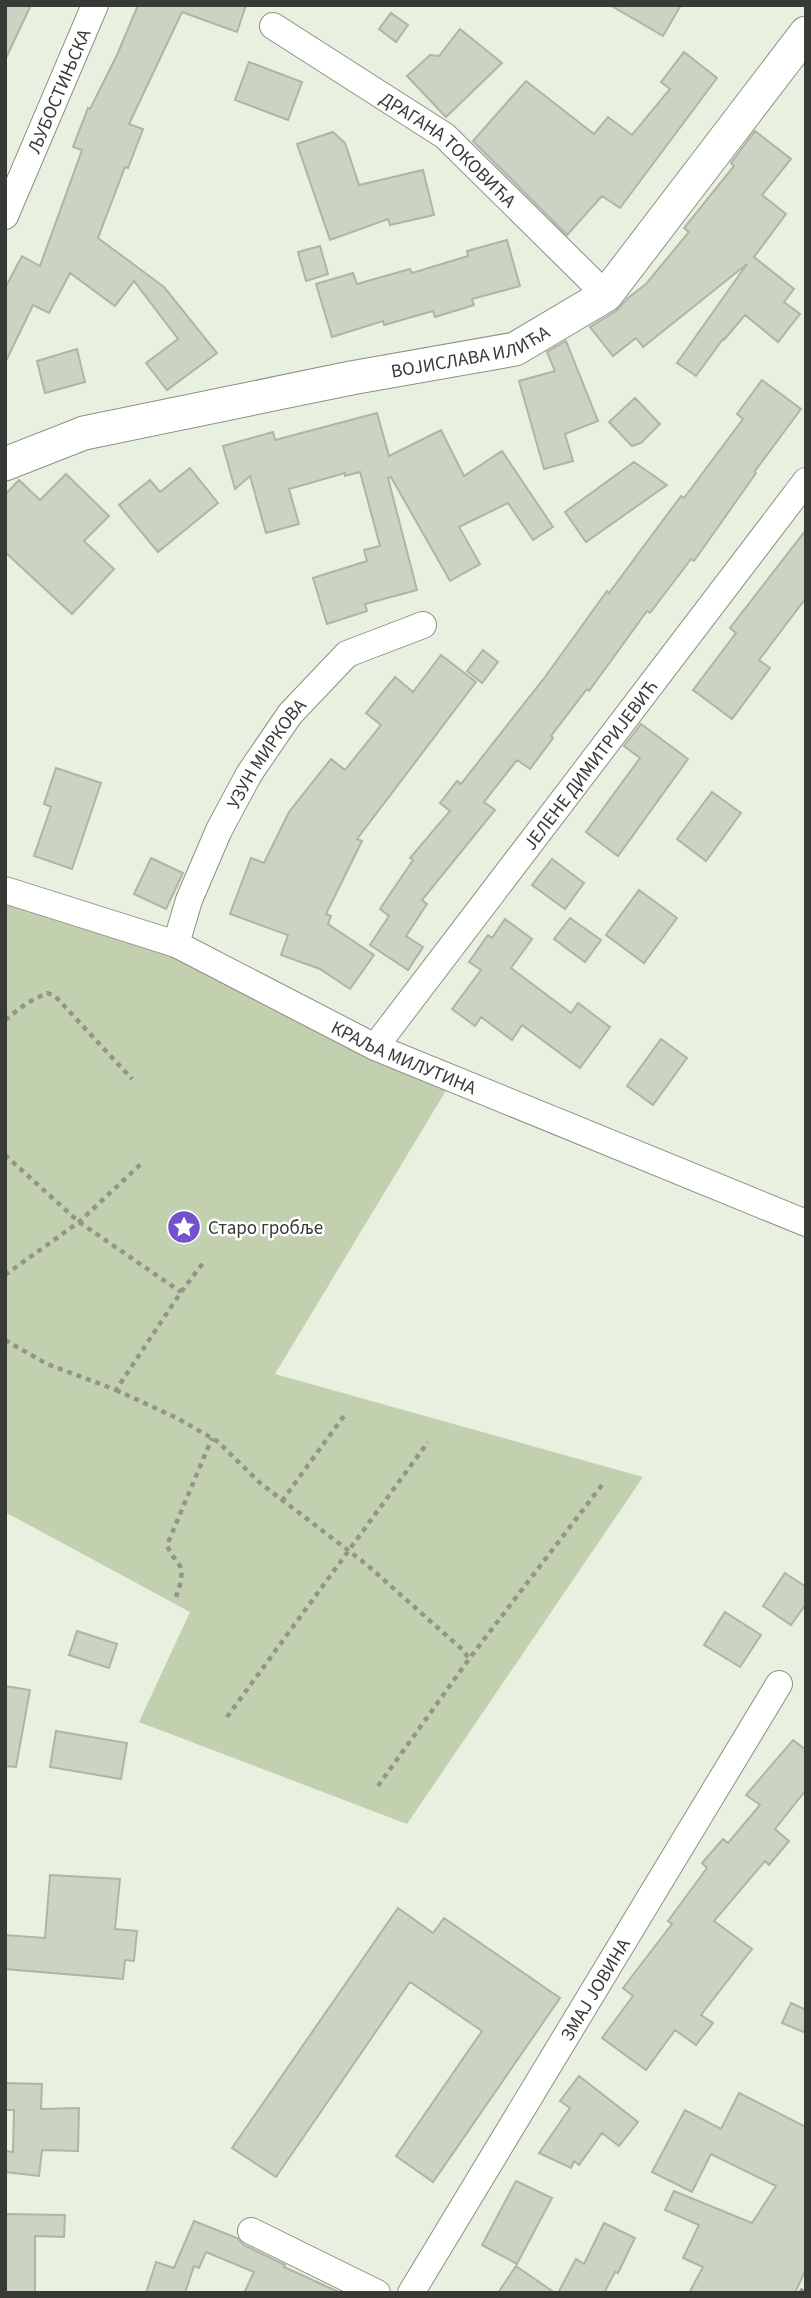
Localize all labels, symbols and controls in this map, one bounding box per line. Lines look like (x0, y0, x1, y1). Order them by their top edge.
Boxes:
street label: ЉУБОСТИЊСКА (21, 24, 99, 158)
street label: ДРАГАНА ТОКОВИЋА (374, 86, 522, 215)
street label: ВОЈИСЛАВА ИЛИЋА (389, 319, 556, 386)
street label: ЈЕЛЕНЕ ДИМИТРИЈЕВИЋ (518, 675, 665, 856)
street label: УЗУН МИРКОВА (221, 692, 314, 814)
street label: КРАЉА МИЛУТИНА (326, 1015, 481, 1102)
place icon: Старо гробље (165, 1208, 203, 1246)
place label: Старо гробље (208, 1215, 323, 1242)
street label: ЗМАЈ ЈОВИНА (554, 1933, 638, 2046)

